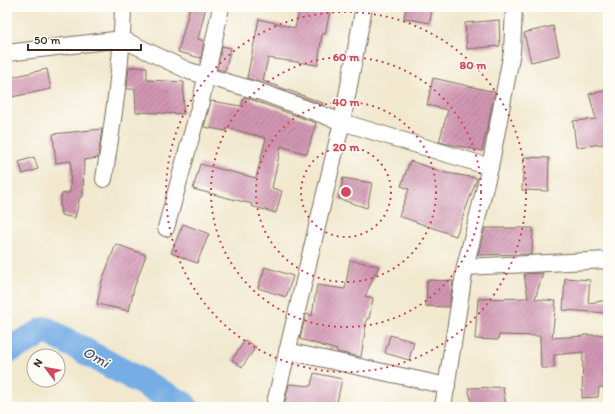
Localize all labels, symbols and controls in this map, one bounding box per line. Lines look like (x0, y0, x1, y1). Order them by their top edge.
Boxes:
scale bar (28, 26, 141, 52)
text: 50 m (34, 33, 60, 47)
text: 60 m (333, 50, 360, 64)
text: 80 m (460, 58, 487, 72)
text: 40 m (332, 95, 361, 109)
text: 20 m (333, 140, 360, 154)
centre of rings (339, 185, 353, 199)
water label: Omi (80, 343, 114, 373)
north arrow (26, 348, 66, 388)
text: N (30, 356, 45, 370)

